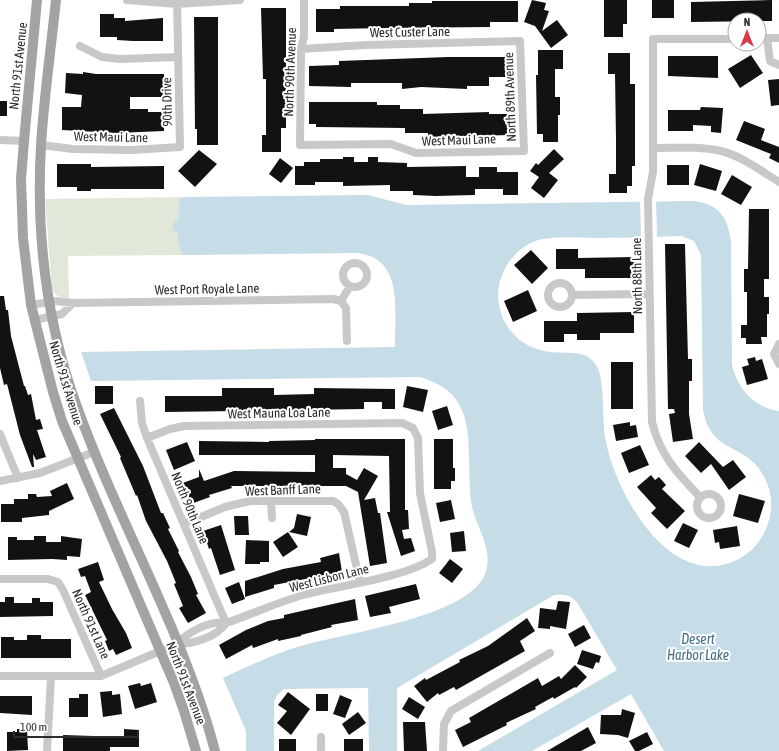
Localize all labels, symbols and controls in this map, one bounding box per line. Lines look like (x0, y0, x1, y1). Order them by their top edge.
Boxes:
north arrow (727, 12, 767, 52)
text: N (744, 16, 750, 28)
street label: North 91st Avenue (6, 22, 30, 110)
street label: West Custer Lane (370, 24, 450, 40)
street label: North 90th Avenue (281, 27, 299, 117)
street label: North 89th Avenue (501, 52, 519, 142)
street label: 90th Drive (159, 77, 175, 127)
street label: West Maui Lane (74, 129, 148, 145)
street label: West Maui Lane (422, 131, 496, 149)
street label: North 88th Lane (629, 237, 645, 314)
street label: West Port Royale Lane (155, 281, 260, 297)
street label: North 91st Avenue (46, 339, 86, 427)
street label: West Mauna Loa Lane (228, 405, 330, 421)
street label: North 90th Lane (168, 470, 212, 546)
street label: West Banff Lane (245, 481, 321, 499)
street label: West Lisbon Lane (288, 561, 370, 595)
street label: North 91st Lane (69, 587, 113, 661)
water label: Desert Harbor Lake (667, 631, 729, 663)
street label: North 91st Avenue (163, 639, 209, 727)
scale bar (14, 713, 138, 739)
text: 100 m (20, 720, 47, 734)

